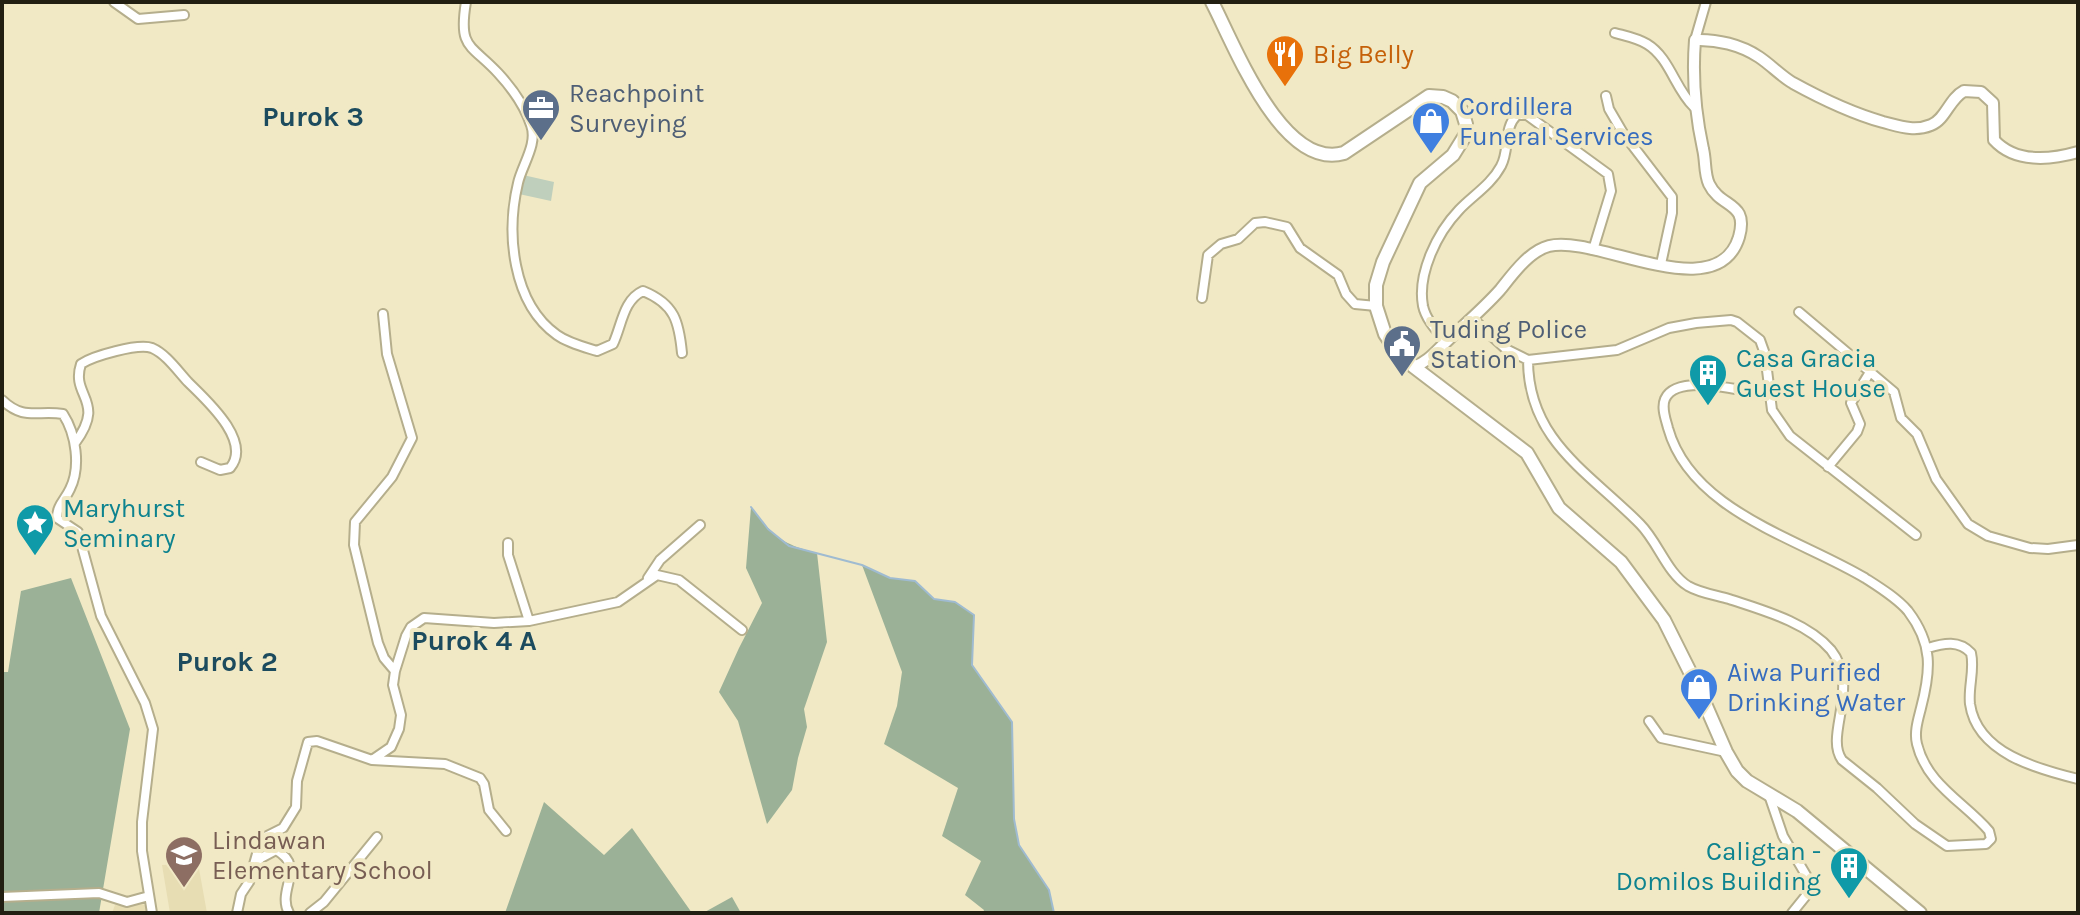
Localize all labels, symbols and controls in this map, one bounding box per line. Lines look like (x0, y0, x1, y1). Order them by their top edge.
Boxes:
restaurant icon: Big Belly (1264, 33, 1306, 88)
place label: Big Belly (1313, 39, 1414, 70)
place label: Reachpoint Surveying (569, 78, 705, 139)
office icon: Reachpoint Surveying (520, 87, 562, 142)
place label: Cordillera Funeral Services (1459, 91, 1654, 152)
district label: Purok 3 (262, 100, 364, 133)
shop icon: Cordillera Funeral Services (1410, 100, 1452, 155)
place label: Tuding Police Station (1430, 314, 1587, 375)
public building icon: Tuding Police Station (1381, 323, 1423, 378)
place label: Casa Gracia Guest House (1736, 343, 1886, 404)
building icon: Casa Gracia Guest House (1687, 352, 1729, 407)
place label: Maryhurst Seminary (63, 493, 185, 554)
place icon: Maryhurst Seminary (14, 502, 56, 557)
district label: Purok 4 A (411, 624, 537, 657)
district label: Purok 2 (176, 645, 278, 678)
place label: Aiwa Purified Drinking Water (1727, 657, 1906, 718)
shop icon: Aiwa Purified Drinking Water (1678, 666, 1720, 721)
place label: Lindawan Elementary School (212, 825, 433, 886)
school or university icon: Lindawan Elementary School (163, 834, 205, 889)
place label: Caligtan - Domilos Building (1616, 836, 1821, 897)
building icon: Caligtan - Domilos Building (1828, 845, 1870, 900)

